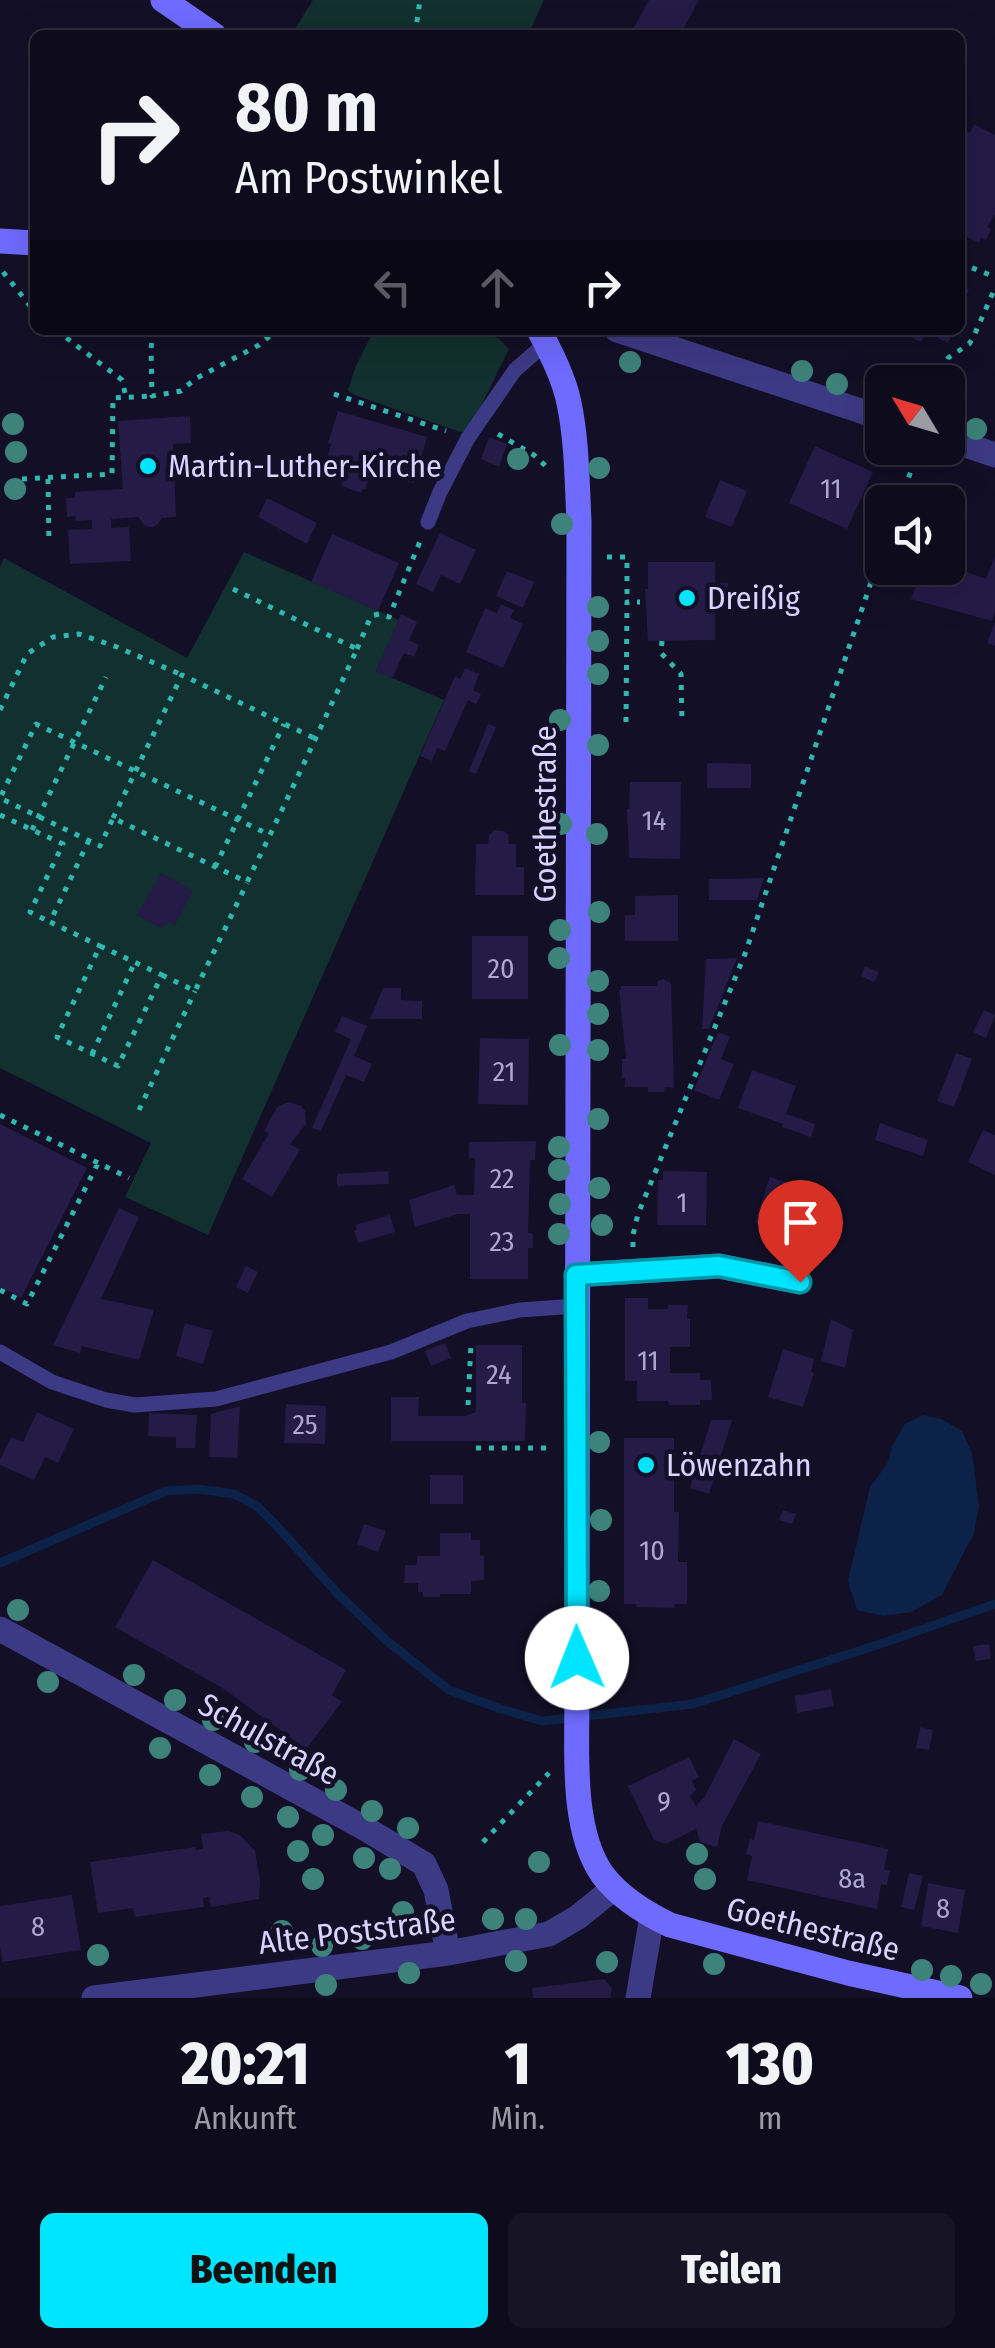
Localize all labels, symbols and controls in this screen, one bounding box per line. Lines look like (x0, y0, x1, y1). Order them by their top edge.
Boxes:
text: 80 m (235, 66, 378, 150)
icon: right (70, 70, 200, 200)
text: Am Postwinkel (235, 151, 503, 205)
icon: left (365, 260, 420, 315)
icon: ahead (470, 260, 525, 315)
icon: right (575, 260, 630, 315)
north arrow (865, 365, 965, 465)
map controls (865, 365, 965, 585)
place label: Martin-Luther-Kirche (168, 447, 442, 485)
marker: Martin-Luther-Kirche (137, 455, 159, 477)
house number: 11 (820, 472, 842, 505)
button: sound (865, 485, 965, 585)
place label: Dreißig (707, 579, 800, 617)
marker: Dreißig (676, 587, 698, 609)
street label: Goethestraße (526, 725, 564, 903)
house number: 14 (642, 804, 666, 837)
house number: 20 (488, 952, 514, 985)
house number: 21 (493, 1055, 515, 1088)
house number: 22 (490, 1162, 514, 1195)
pin (758, 1180, 843, 1283)
house number: 1 (677, 1186, 687, 1219)
icon: arrive (773, 1195, 828, 1250)
house number: 23 (490, 1225, 514, 1258)
house number: 11 (637, 1344, 659, 1377)
house number: 24 (486, 1358, 512, 1391)
house number: 25 (292, 1408, 318, 1441)
place label: Löwenzahn (666, 1446, 812, 1484)
marker: Löwenzahn (635, 1454, 657, 1476)
house number: 10 (639, 1534, 665, 1567)
position arrow (525, 1606, 629, 1710)
street label: Schulstraße (192, 1685, 346, 1793)
house number: 9 (657, 1785, 671, 1818)
house number: 8a (838, 1862, 866, 1895)
street label: Goethestraße (723, 1889, 903, 1969)
house number: 8 (936, 1892, 950, 1925)
street label: Alte Poststraße (256, 1900, 458, 1962)
house number: 8 (31, 1910, 45, 1943)
text: 20:21 (181, 2028, 310, 2100)
text: 1 (505, 2028, 531, 2100)
text: 130 (726, 2028, 814, 2100)
text: Ankunft (194, 2099, 296, 2137)
text: Min. (491, 2099, 545, 2137)
text: m (758, 2099, 782, 2137)
button: Beenden (40, 2213, 488, 2328)
button: Teilen (508, 2213, 955, 2328)

